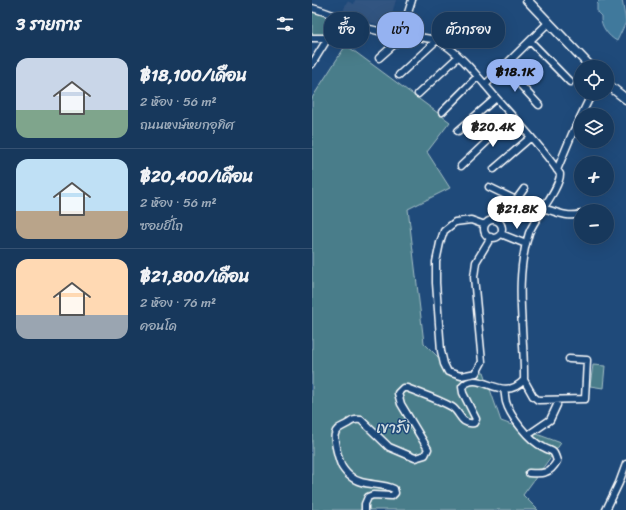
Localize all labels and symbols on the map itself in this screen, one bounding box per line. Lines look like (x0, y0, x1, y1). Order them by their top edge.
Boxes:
pin: ฿18.1K (482, 59, 548, 93)
pin: ฿20.4K (460, 114, 526, 148)
pin: ฿21.8K (484, 196, 550, 230)
park label: เขารัง (376, 415, 410, 441)

